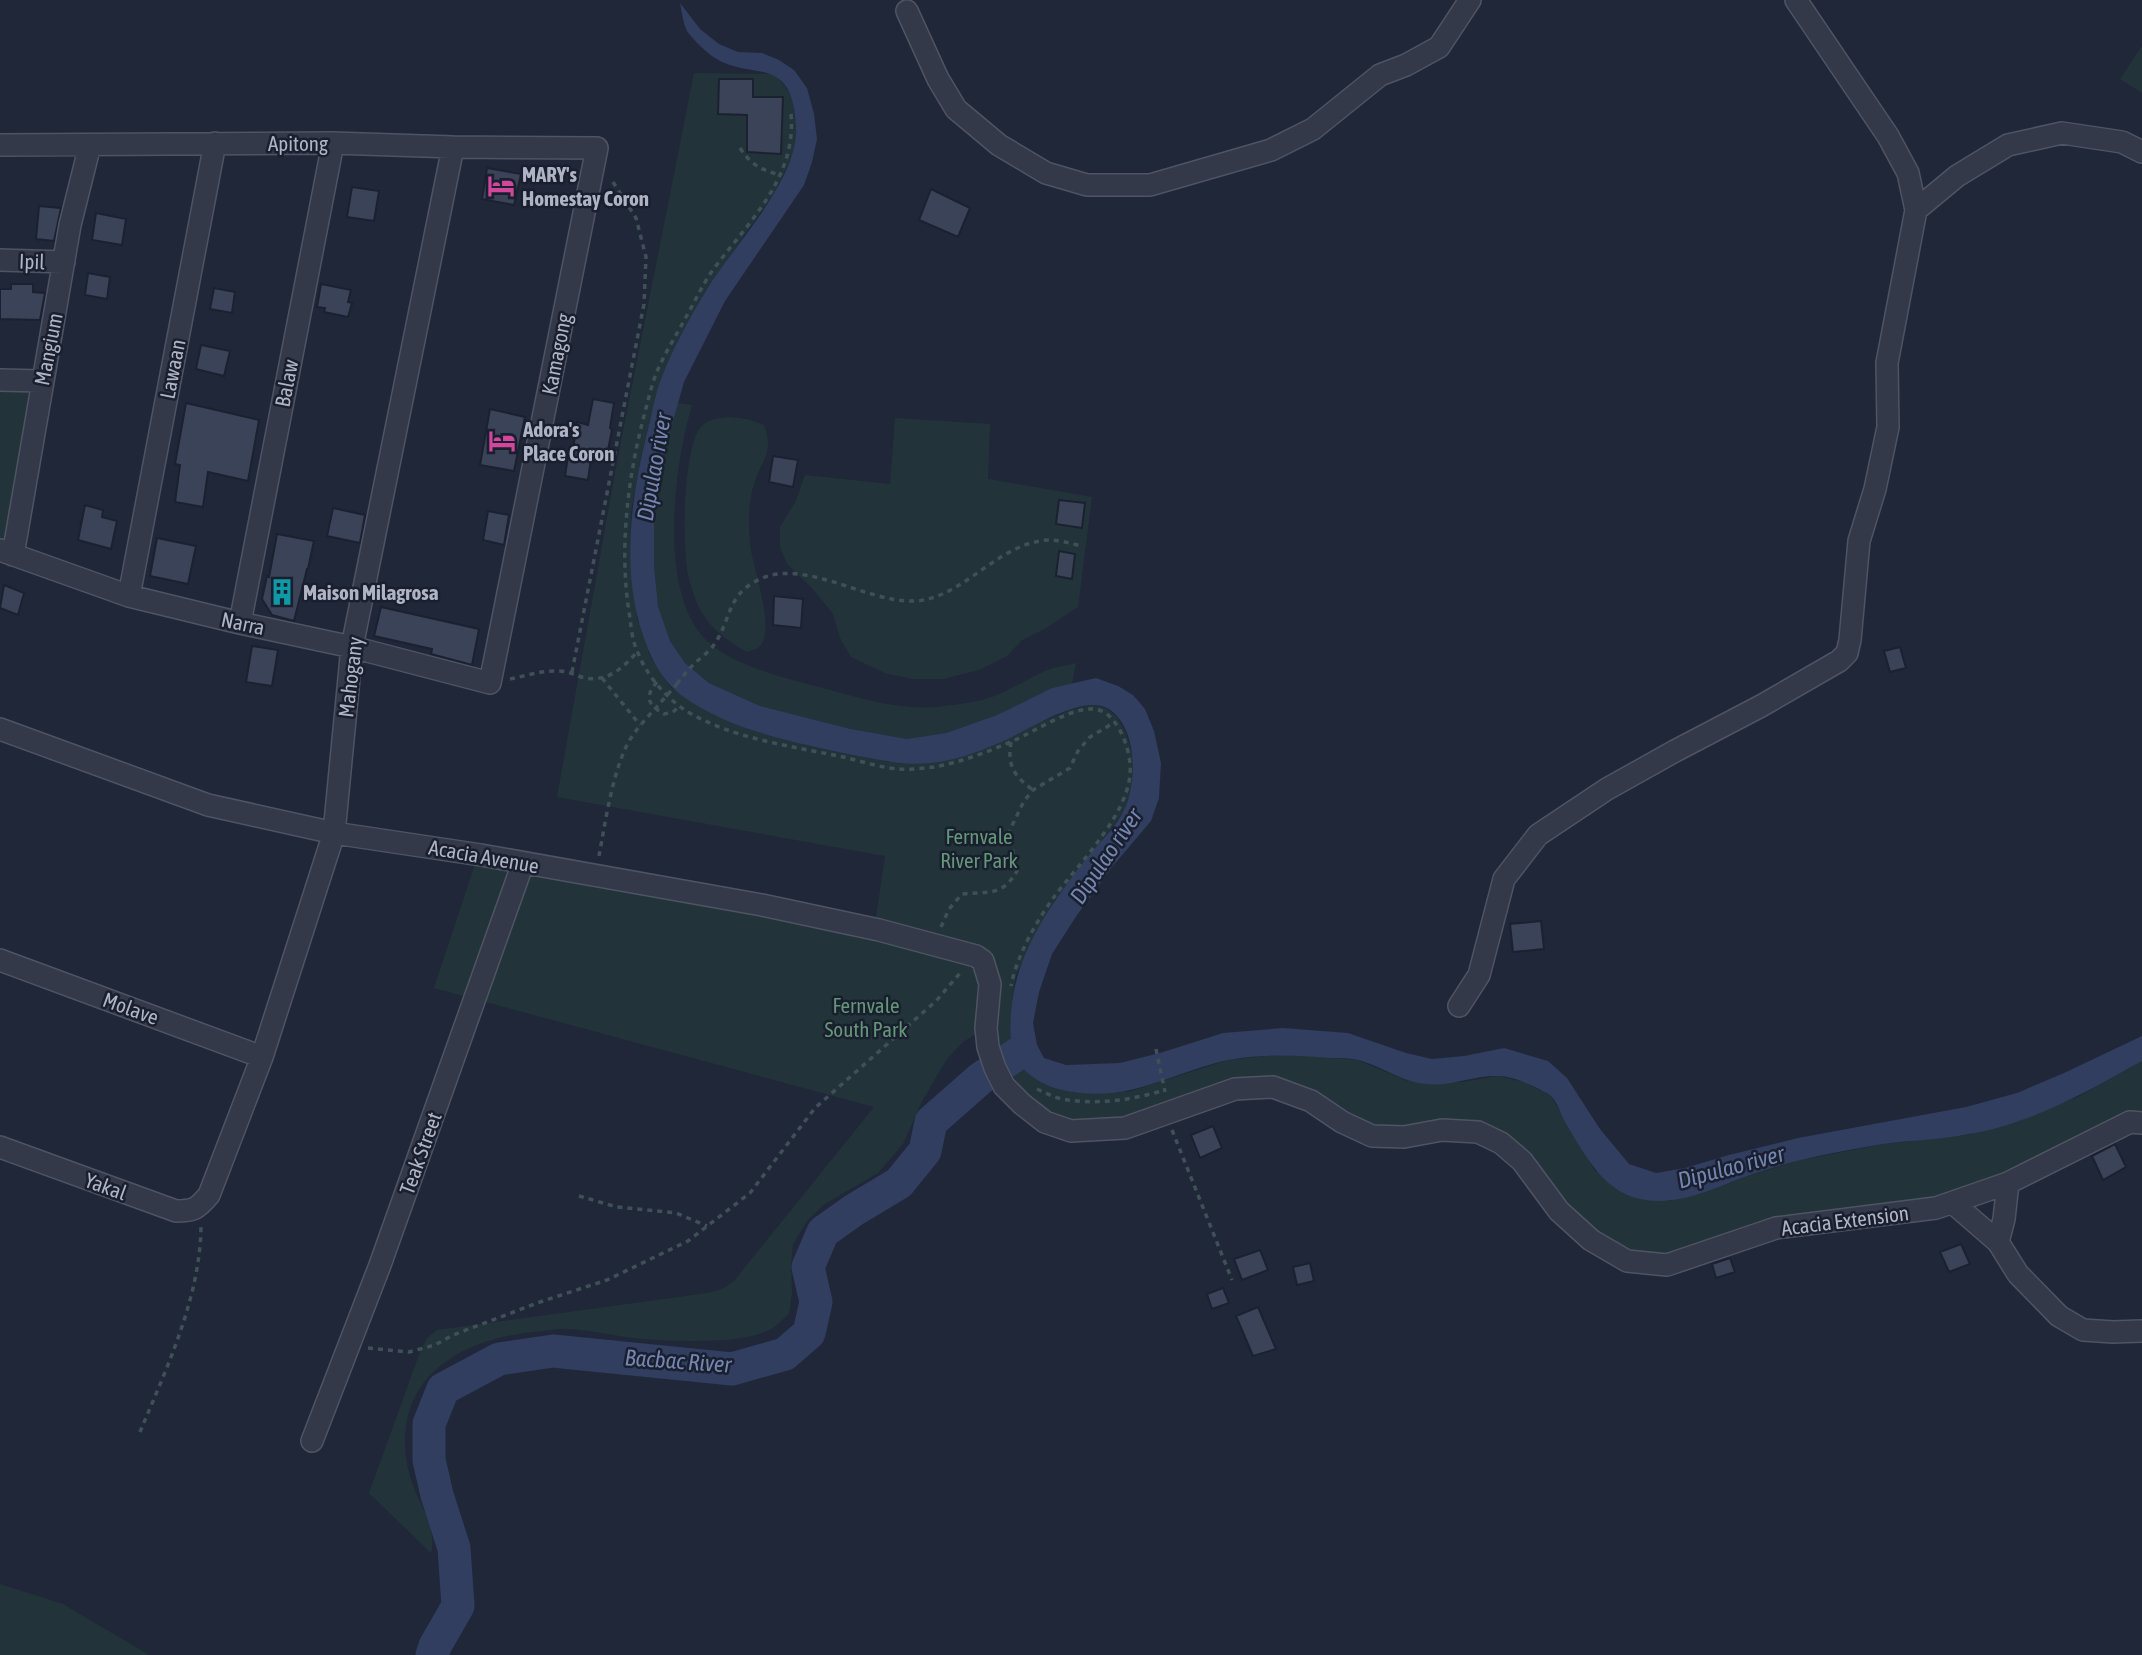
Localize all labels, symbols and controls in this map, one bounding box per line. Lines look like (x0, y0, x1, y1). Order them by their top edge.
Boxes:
street label: Apitong (268, 131, 328, 155)
place label: MARY's Homestay Coron (522, 162, 649, 210)
hotel icon: MARY's Homestay Coron (486, 171, 516, 201)
street label: Ipil (19, 249, 46, 273)
street label: Mangium (29, 311, 67, 387)
street label: Kamagong (536, 311, 576, 397)
street label: Lawaan (155, 337, 189, 401)
street label: Balaw (270, 357, 302, 409)
water label: Dipulao river (632, 410, 676, 523)
place label: Adora's Place Coron (522, 417, 614, 465)
hotel icon: Adora's Place Coron (487, 426, 517, 456)
building icon: Maison Milagrosa (267, 577, 297, 607)
place label: Maison Milagrosa (303, 580, 439, 604)
street label: Narra (219, 607, 267, 639)
street label: Mahogany (333, 635, 367, 719)
water label: Dipulao river (1065, 802, 1148, 909)
park label: Fernvale River Park (940, 824, 1018, 872)
street label: Acacia Avenue (427, 835, 541, 877)
street label: Molave (100, 987, 162, 1029)
park label: Fernvale South Park (824, 993, 908, 1041)
street label: Teak Street (394, 1109, 446, 1197)
water label: Dipulao river (1675, 1140, 1788, 1194)
street label: Yakal (82, 1167, 130, 1205)
street label: Acacia Extension (1780, 1200, 1910, 1240)
water label: Bacbac River (624, 1344, 733, 1378)

